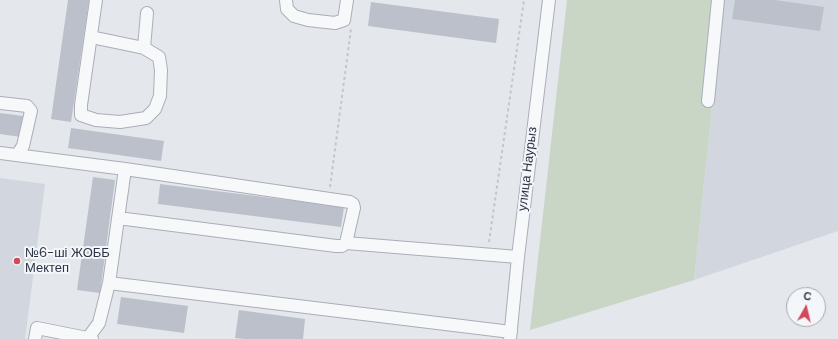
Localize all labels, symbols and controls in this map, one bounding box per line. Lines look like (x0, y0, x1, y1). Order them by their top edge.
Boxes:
street label: улица Наурыз (515, 126, 541, 212)
place label: №6-ші ЖОББ Мектеп (25, 246, 110, 277)
marker: №6-ші ЖОББ Мектеп (12, 256, 22, 266)
north arrow (786, 287, 826, 327)
text: С (803, 289, 812, 304)

